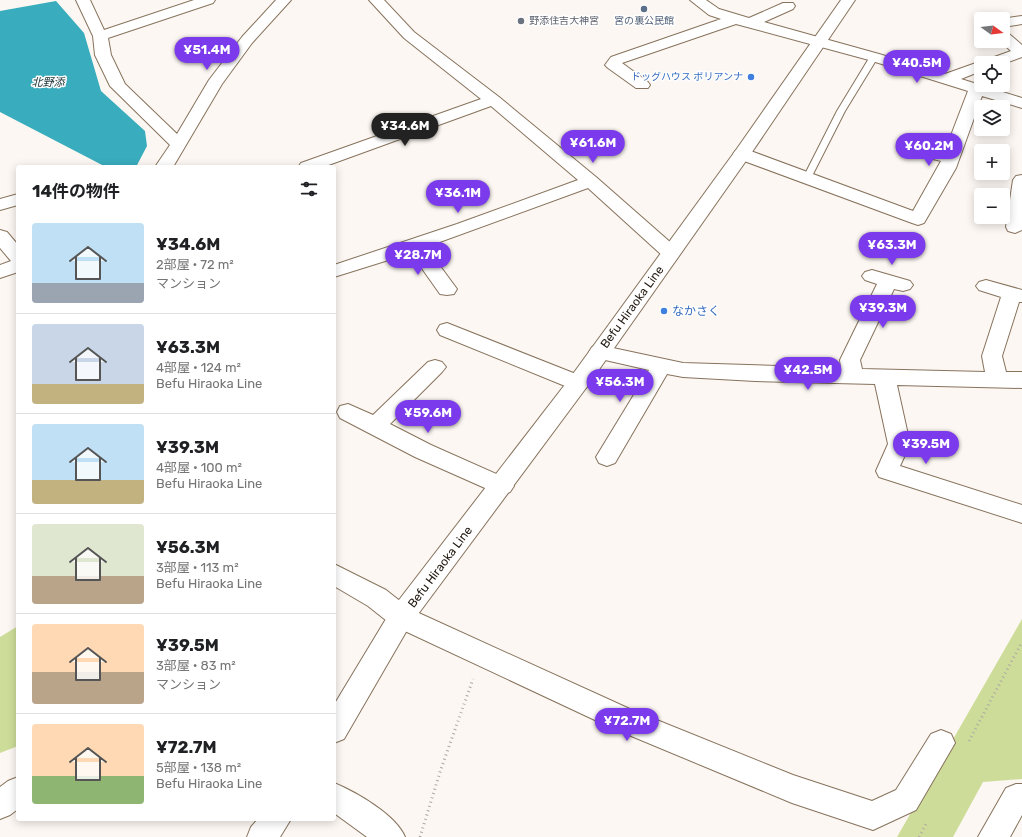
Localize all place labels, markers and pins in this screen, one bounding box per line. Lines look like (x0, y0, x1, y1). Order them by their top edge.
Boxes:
marker: 宮の裏公民館 (639, 4, 649, 14)
place label: 野添住吉大神宮 (529, 15, 599, 27)
place label: 宮の裏公民館 (614, 15, 674, 27)
marker: 野添住吉大神宮 (516, 16, 526, 26)
pin: ¥51.4M (174, 37, 240, 71)
pin: ¥40.5M (884, 50, 950, 84)
place label: ドッグハウス ポリアンナ (631, 71, 743, 83)
marker: ドッグハウス ポリアンナ (746, 72, 756, 82)
pin: ¥34.6M (372, 113, 438, 147)
pin: ¥61.6M (560, 130, 626, 164)
pin: ¥60.2M (896, 133, 962, 167)
pin: ¥36.1M (425, 180, 491, 214)
pin: ¥63.3M (859, 232, 925, 266)
pin: ¥28.7M (385, 242, 451, 276)
pin: ¥39.3M (850, 295, 916, 329)
place label: なかさく (672, 304, 720, 318)
marker: なかさく (659, 306, 669, 316)
pin: ¥42.5M (775, 357, 841, 391)
pin: ¥56.3M (587, 369, 653, 403)
pin: ¥59.6M (395, 400, 461, 434)
pin: ¥39.5M (893, 431, 959, 465)
pin: ¥72.7M (594, 708, 660, 742)

